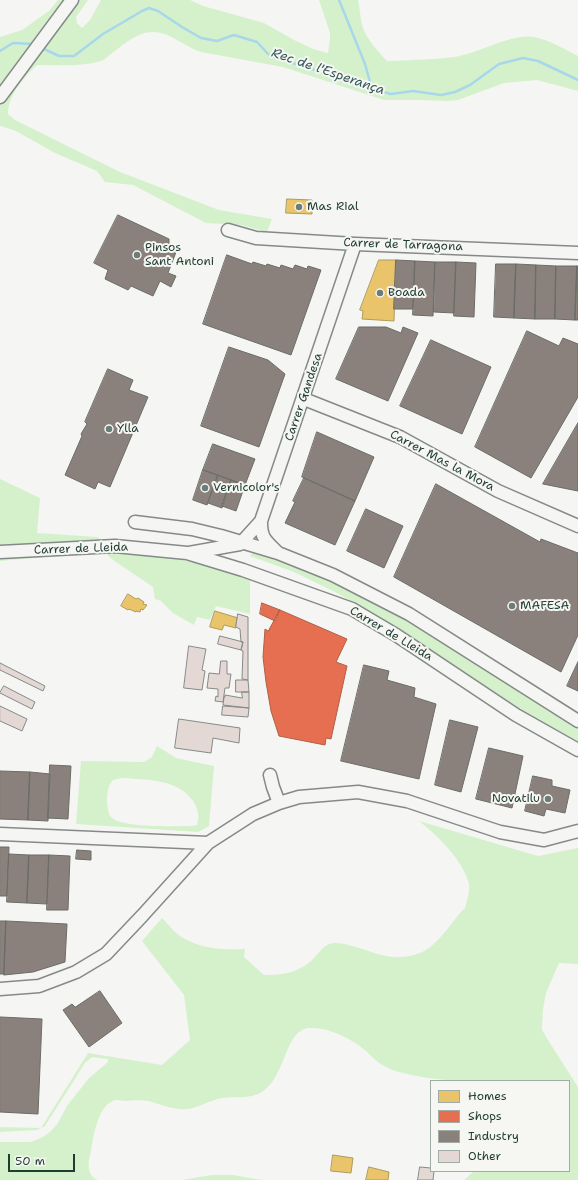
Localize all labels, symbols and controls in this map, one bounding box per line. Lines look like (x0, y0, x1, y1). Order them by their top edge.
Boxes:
water label: Rec de l'Esperança (269, 45, 387, 99)
place label: Mas Rial (307, 200, 358, 214)
marker: Mas Rial (294, 202, 304, 212)
street label: Carrer de Tarragona (343, 236, 463, 254)
place label: Pinsos Sant Antoni (145, 241, 214, 269)
marker: Pinsos Sant Antoni (132, 250, 142, 260)
place label: Boada (388, 286, 425, 300)
marker: Boada (375, 288, 385, 298)
street label: Carrer Gandesa (282, 351, 326, 443)
place label: Ylla (117, 422, 139, 436)
marker: Ylla (104, 424, 114, 434)
street label: Carrer Mas la Mora (387, 427, 497, 495)
place label: Vernicolor's (213, 481, 280, 495)
marker: Vernicolor's (200, 483, 210, 493)
street label: Carrer de Lleida (34, 540, 128, 558)
place label: MAFESA (520, 599, 569, 613)
marker: MAFESA (507, 601, 517, 611)
street label: Carrer de Lleida (347, 604, 435, 664)
place label: Novatilu (492, 792, 540, 806)
marker: Novatilu (543, 794, 553, 804)
legend (430, 1080, 570, 1172)
text: Homes (468, 1088, 507, 1104)
text: Shops (468, 1108, 502, 1124)
text: Industry (468, 1128, 519, 1144)
scale bar (10, 1146, 77, 1172)
text: Other (468, 1148, 501, 1164)
text: 50 m (15, 1153, 45, 1169)

